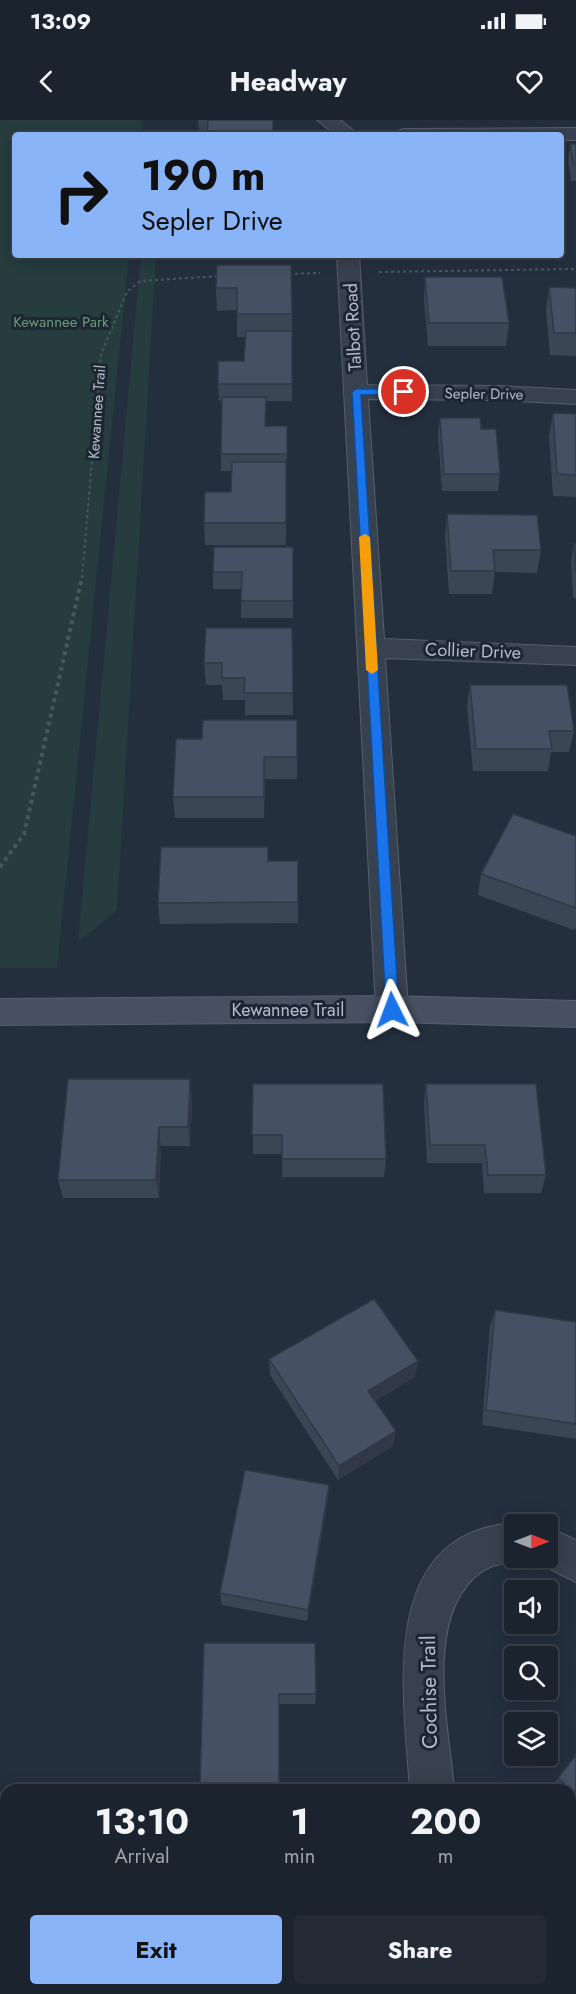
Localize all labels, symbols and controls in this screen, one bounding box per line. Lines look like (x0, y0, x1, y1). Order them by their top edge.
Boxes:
text: 13:09 (30, 5, 91, 37)
text: Headway (230, 62, 346, 101)
icon: back (30, 65, 63, 98)
icon: heart (513, 65, 546, 98)
text: 190 m (141, 145, 265, 206)
icon: right (42, 156, 120, 234)
text: Sepler Drive (141, 201, 283, 240)
street label: Talbot Road (338, 282, 368, 372)
park label: Kewannee Park (13, 311, 109, 333)
street label: Kewannee Trail (83, 364, 111, 460)
pin (378, 366, 429, 417)
icon: arrive (387, 375, 420, 408)
street label: Sepler Drive (444, 382, 524, 406)
street label: Collier Drive (425, 636, 521, 666)
position arrow (360, 978, 424, 1042)
street label: Kewannee Trail (232, 997, 344, 1023)
north arrow (504, 1514, 558, 1568)
map controls (504, 1514, 558, 1766)
button: sound (504, 1580, 558, 1634)
street label: Cochise Trail (413, 1635, 445, 1749)
button: search (504, 1646, 558, 1700)
button: layers (504, 1712, 558, 1766)
text: 13:10 (95, 1795, 189, 1847)
text: 1 (290, 1795, 309, 1847)
text: 200 (410, 1795, 481, 1847)
text: Arrival (114, 1842, 170, 1871)
text: min (284, 1842, 315, 1871)
text: m (438, 1842, 453, 1871)
button: Exit (30, 1915, 282, 1984)
button: Share (294, 1915, 546, 1984)

